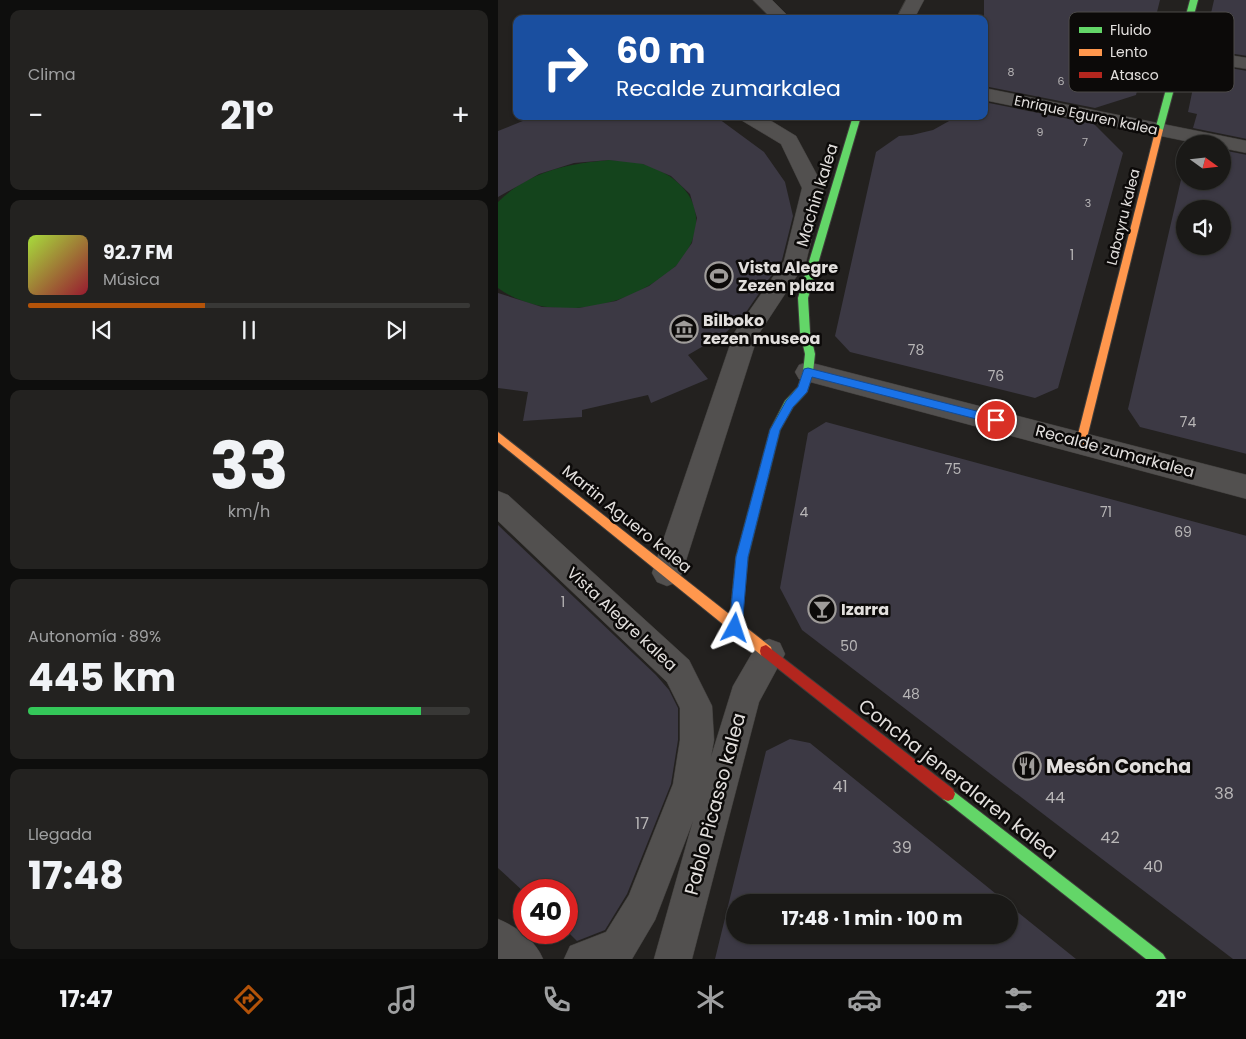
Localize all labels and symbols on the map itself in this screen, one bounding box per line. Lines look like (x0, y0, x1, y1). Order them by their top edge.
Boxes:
legend (1069, 12, 1234, 92)
text: Fluido (1110, 20, 1151, 40)
text: Lento (1110, 42, 1148, 62)
house number: 8 (1008, 64, 1015, 80)
text: Atasco (1110, 65, 1159, 85)
house number: 6 (1058, 73, 1065, 89)
street label: Enrique Eguren kalea (1012, 90, 1160, 140)
house number: 9 (1037, 124, 1044, 140)
house number: 7 (1082, 134, 1088, 150)
north arrow (1176, 135, 1230, 190)
street label: Machin kalea (790, 141, 844, 249)
street label: Labayru kalea (1101, 167, 1145, 267)
house number: 3 (1085, 195, 1091, 211)
house number: 1 (1070, 245, 1074, 265)
place label: Vista Alegre Zezen plaza (738, 256, 838, 297)
sports icon: Vista Alegre Zezen plaza (704, 261, 734, 291)
place label: Bilboko zezen museoa (703, 309, 820, 350)
museum icon: Bilboko zezen museoa (669, 314, 699, 344)
house number: 78 (908, 340, 924, 360)
house number: 76 (988, 366, 1004, 386)
pin (975, 399, 1017, 441)
house number: 74 (1180, 412, 1196, 432)
street label: Recalde zumarkalea (1033, 419, 1197, 483)
street label: Martin Aguero kalea (557, 459, 697, 579)
house number: 75 (945, 459, 961, 479)
house number: 4 (800, 502, 809, 522)
house number: 71 (1100, 502, 1112, 522)
house number: 69 (1174, 522, 1192, 542)
street label: Vista Alegre kalea (562, 562, 682, 676)
house number: 1 (561, 592, 565, 612)
bar icon: Izarra (807, 594, 837, 624)
place label: Izarra (841, 598, 889, 621)
position arrow (708, 601, 760, 653)
house number: 50 (840, 636, 858, 656)
house number: 48 (902, 684, 920, 704)
street label: Concha jeneralaren kalea (853, 692, 1063, 866)
street label: Pablo Picasso kalea (678, 710, 752, 898)
restaurant icon: Mesón Concha (1012, 751, 1042, 781)
place label: Mesón Concha (1046, 753, 1191, 780)
house number: 41 (832, 775, 848, 798)
house number: 38 (1214, 782, 1234, 805)
house number: 44 (1045, 786, 1065, 809)
house number: 17 (635, 812, 649, 835)
house number: 42 (1100, 826, 1120, 849)
house number: 39 (892, 836, 912, 859)
house number: 40 (1143, 855, 1163, 878)
speed limit sign: 40 (513, 879, 578, 944)

